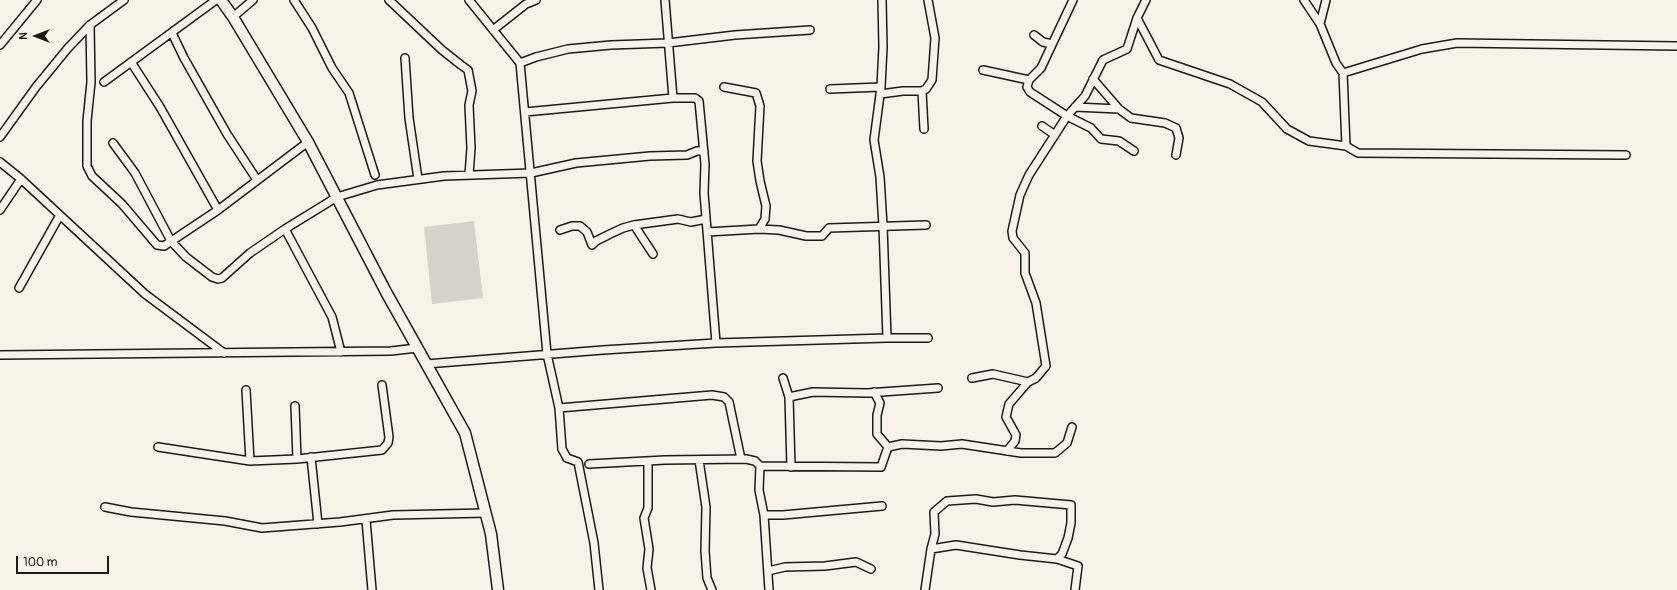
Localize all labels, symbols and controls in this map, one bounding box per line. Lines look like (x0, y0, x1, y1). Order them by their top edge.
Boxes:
north arrow (16, 16, 56, 56)
text: N (17, 32, 30, 40)
scale bar (18, 548, 111, 574)
text: 100 m (23, 555, 57, 570)

